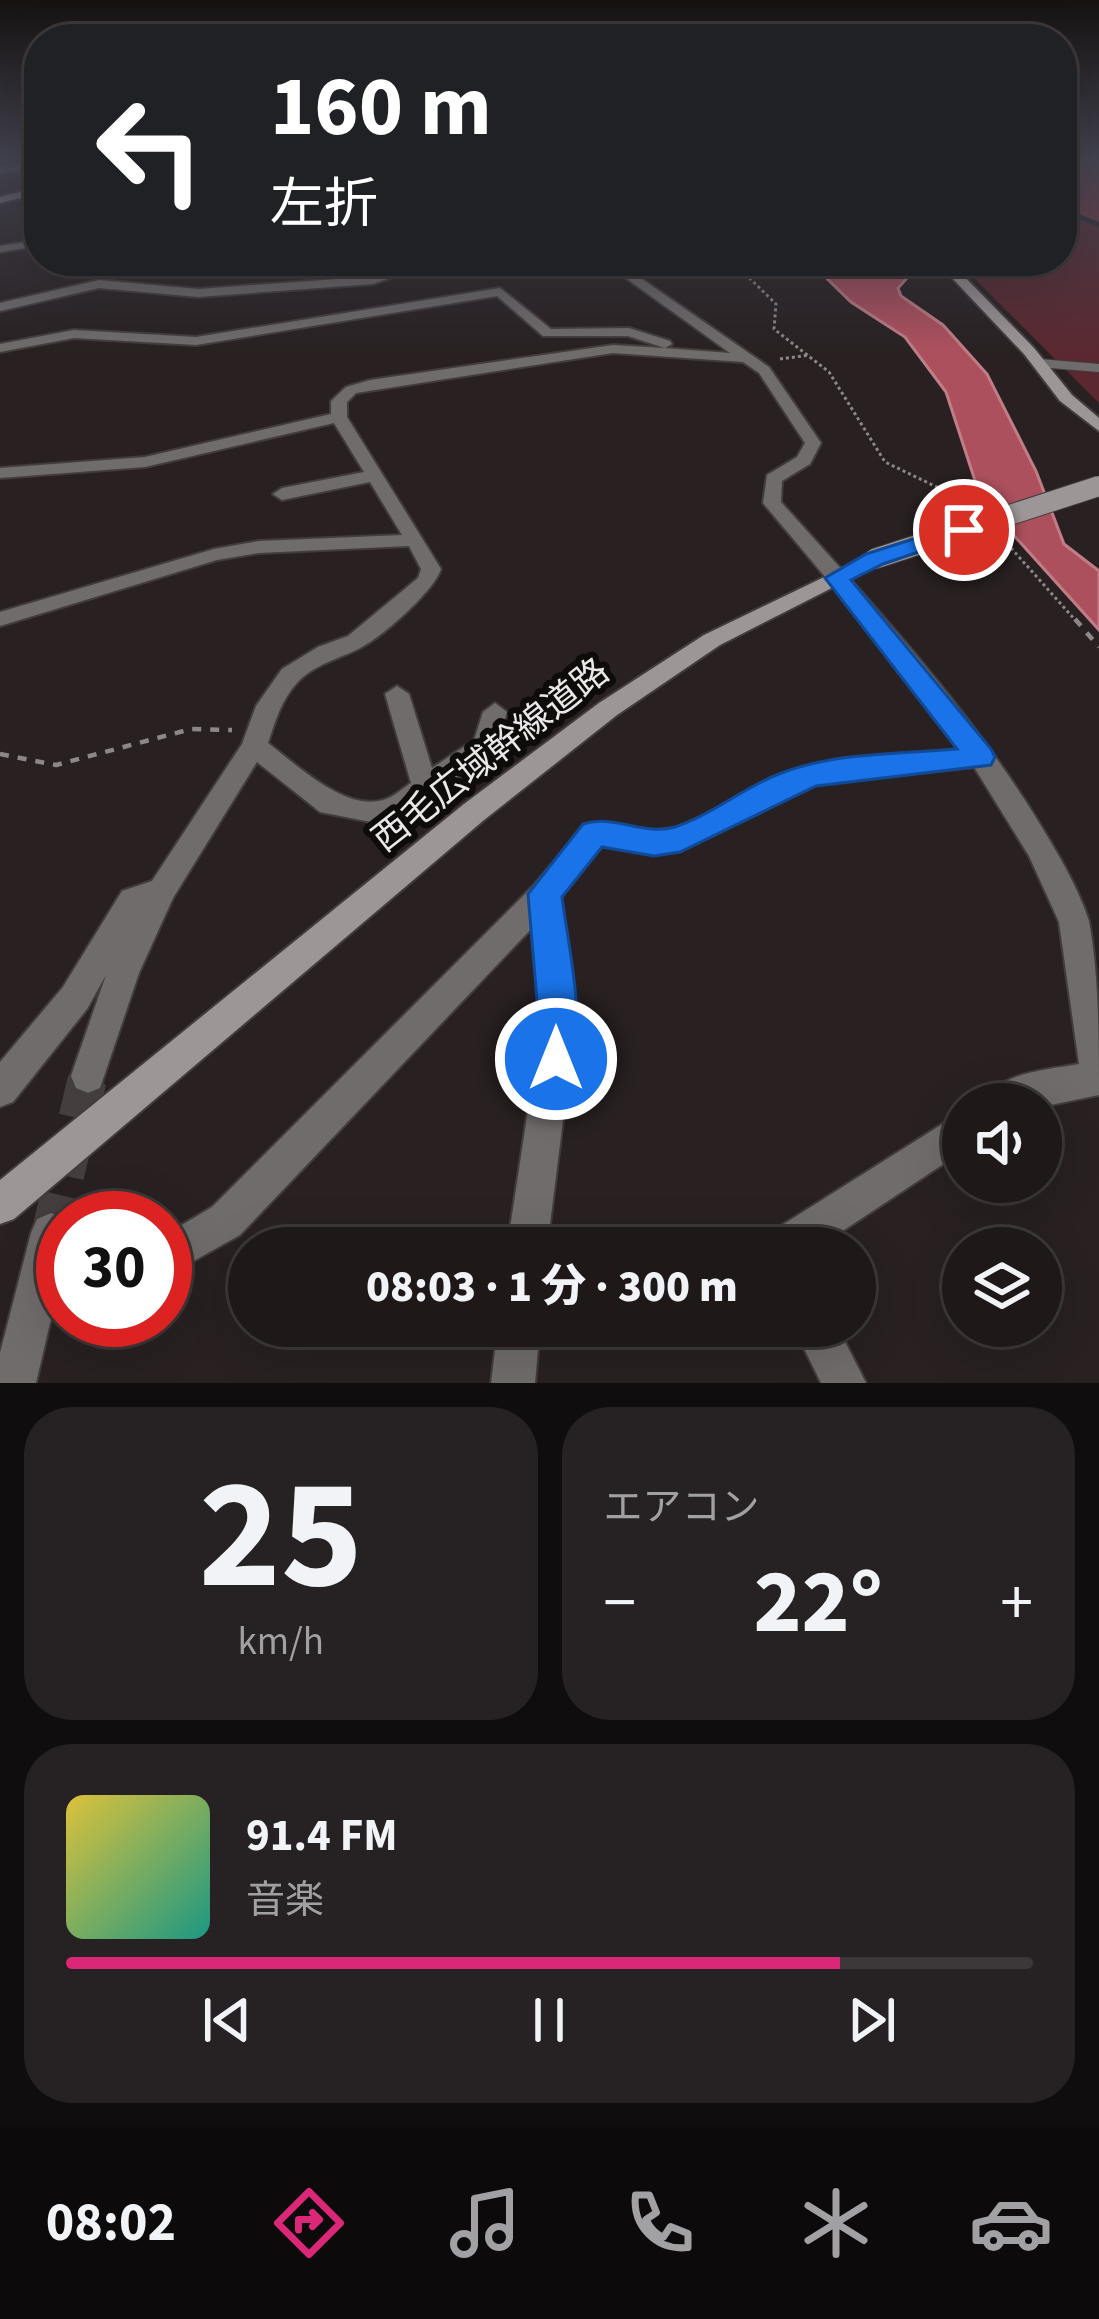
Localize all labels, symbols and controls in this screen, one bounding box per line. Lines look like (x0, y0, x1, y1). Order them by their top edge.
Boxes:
text: 160 m (270, 48, 492, 168)
icon: left (72, 72, 228, 228)
text: 左折 (270, 167, 378, 244)
pin (913, 479, 1015, 581)
icon: arrive (931, 497, 997, 563)
street label: 西毛広域幹線道路 (362, 646, 620, 864)
position arrow (493, 996, 619, 1122)
map controls (942, 1083, 1062, 1347)
button: sound (942, 1083, 1062, 1203)
speed limit sign: 30 (36, 1191, 192, 1347)
button: layers (942, 1227, 1062, 1347)
text: 08:03 · 1 分 · 300 m (366, 1255, 738, 1319)
text: 25 (198, 1425, 363, 1647)
text: エアコン (604, 1480, 760, 1536)
text: 22° (753, 1539, 883, 1667)
text: − (604, 1556, 636, 1650)
text: + (1000, 1556, 1033, 1650)
text: km/h (237, 1614, 324, 1670)
text: 91.4 FM (246, 1804, 398, 1868)
text: 音楽 (246, 1873, 324, 1929)
icon: previous (194, 1987, 260, 2053)
icon: pause (516, 1987, 582, 2053)
icon: next (839, 1987, 905, 2053)
icon: directions (267, 2181, 351, 2265)
icon: music (443, 2181, 527, 2265)
icon: phone (618, 2181, 702, 2265)
icon: climate (794, 2181, 878, 2265)
icon: car (969, 2181, 1053, 2265)
text: 08:02 (46, 2185, 176, 2262)

